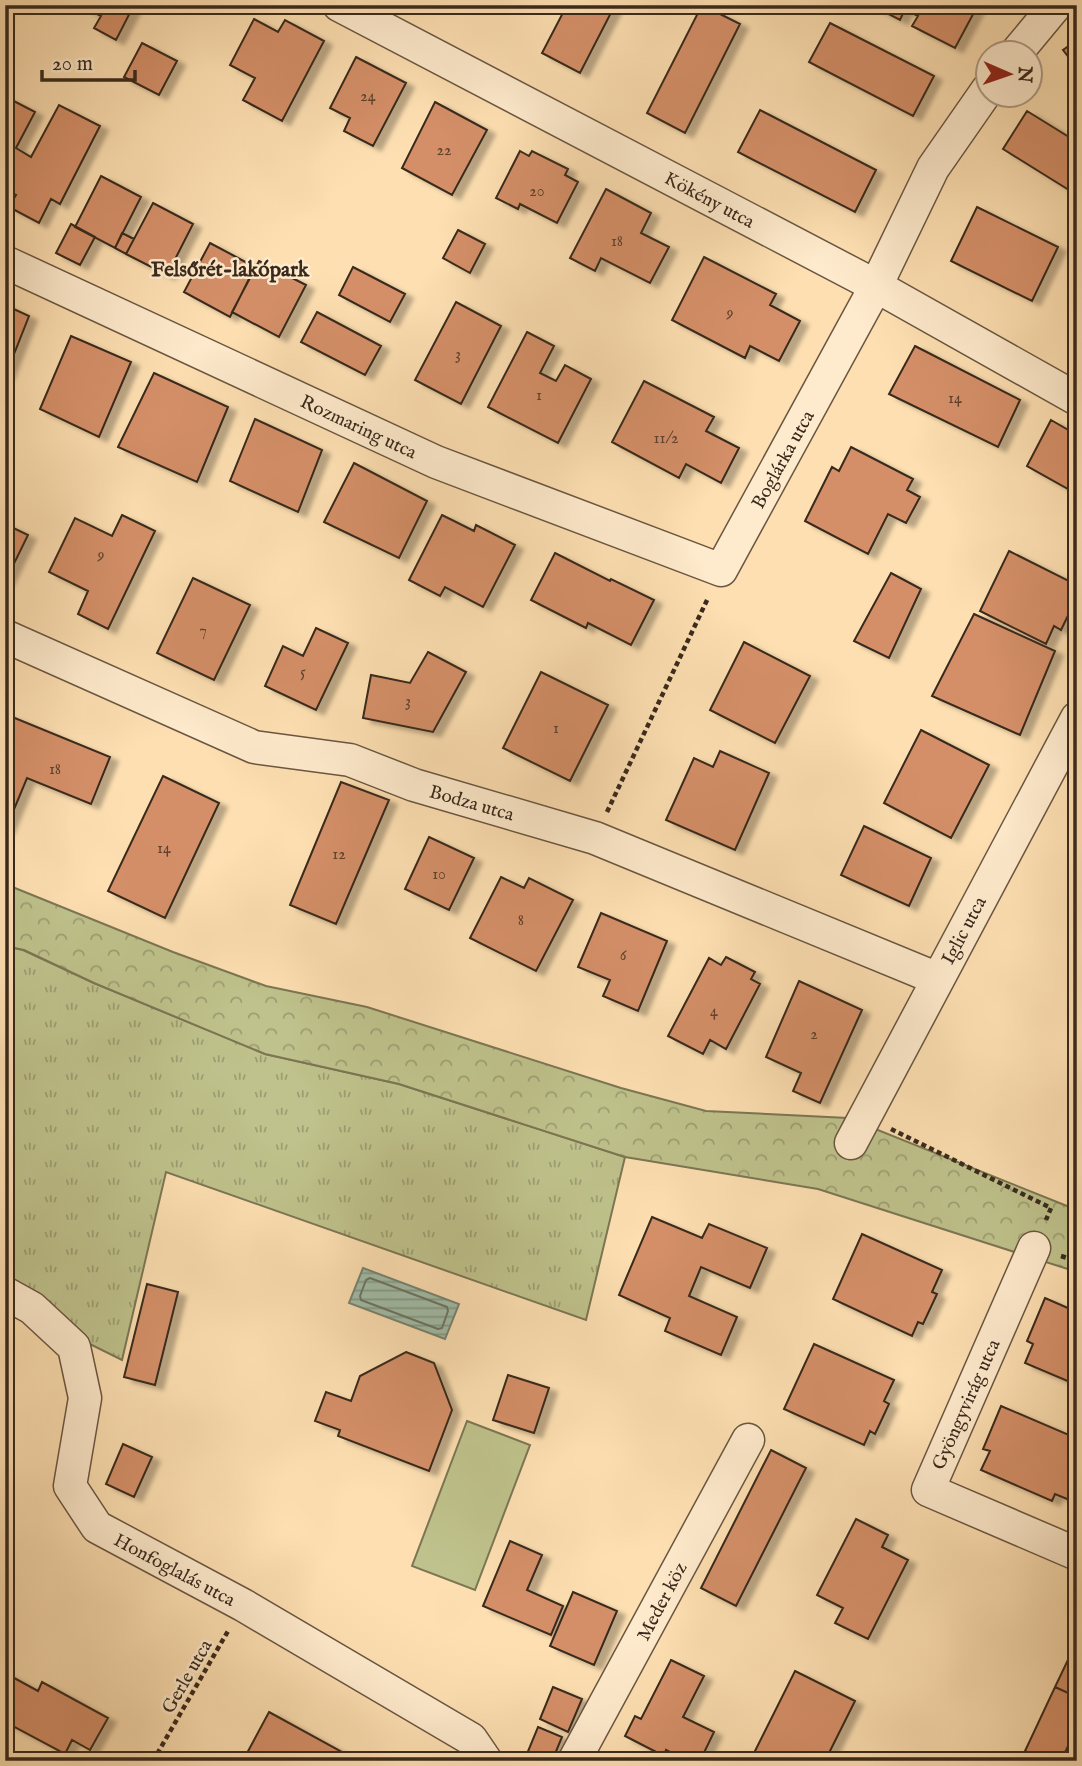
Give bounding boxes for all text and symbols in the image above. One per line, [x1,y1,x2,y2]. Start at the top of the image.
scale bar [42,38,135,82]
north arrow [974,38,1044,108]
text: 20 m [52,51,93,78]
text: N [1012,65,1036,84]
house number: 24 [360,87,376,107]
house number: 22 [436,141,452,161]
street label: Kökény utca [660,167,759,235]
house number: 20 [529,182,545,202]
house number: 18 [611,232,623,252]
district label: Felsőrét-lakópark [151,257,310,284]
house number: 9 [726,304,734,324]
house number: 3 [455,345,461,365]
house number: 1 [536,386,542,406]
house number: 14 [948,389,962,409]
street label: Rozmaring utca [296,390,421,466]
street label: Boglárka utca [747,406,821,513]
house number: 11/2 [654,429,678,449]
house number: 9 [97,546,105,566]
house number: 7 [199,621,207,641]
house number: 5 [300,663,306,683]
house number: 3 [405,692,411,712]
house number: 1 [553,719,559,739]
house number: 18 [49,760,61,780]
street label: Bodza utca [426,780,517,828]
house number: 14 [157,839,171,859]
house number: 12 [332,845,346,865]
house number: 10 [432,865,446,885]
street label: Iglic utca [937,892,993,969]
house number: 8 [518,911,524,931]
house number: 6 [620,946,627,966]
house number: 4 [710,1002,718,1022]
house number: 2 [810,1025,818,1045]
street label: Gyöngyvirág utca [927,1335,1007,1474]
street label: Honfoglalás utca [109,1529,240,1613]
street label: Meder köz [632,1558,694,1645]
street label: Gerle utca [157,1635,219,1718]

